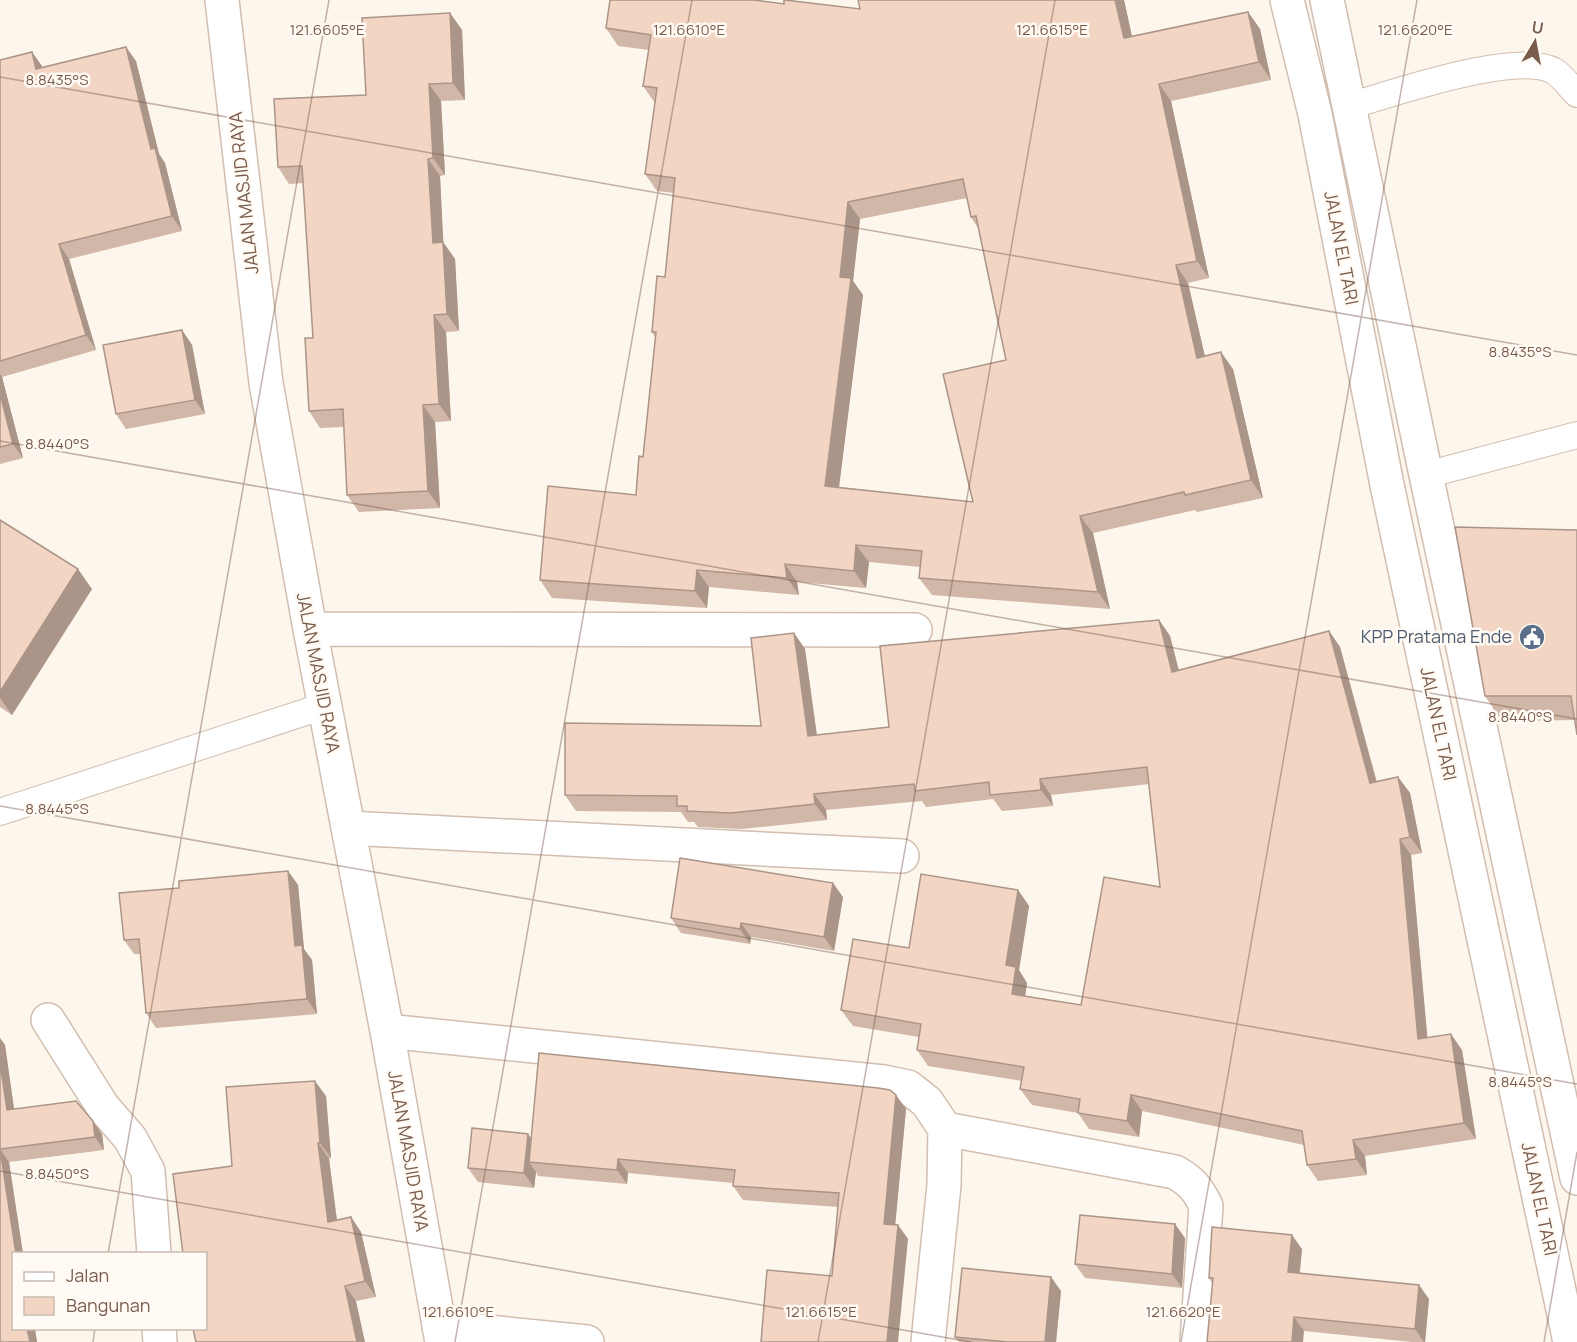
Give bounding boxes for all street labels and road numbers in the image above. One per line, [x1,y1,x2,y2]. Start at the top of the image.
street label: JALAN MASJID RAYA [222,110,263,276]
street label: JALAN EL TARI [1319,189,1365,307]
street label: JALAN MASJID RAYA [292,590,346,756]
street label: JALAN EL TARI [1415,665,1463,783]
street label: JALAN MASJID RAYA [383,1068,435,1234]
street label: JALAN EL TARI [1516,1140,1564,1258]

